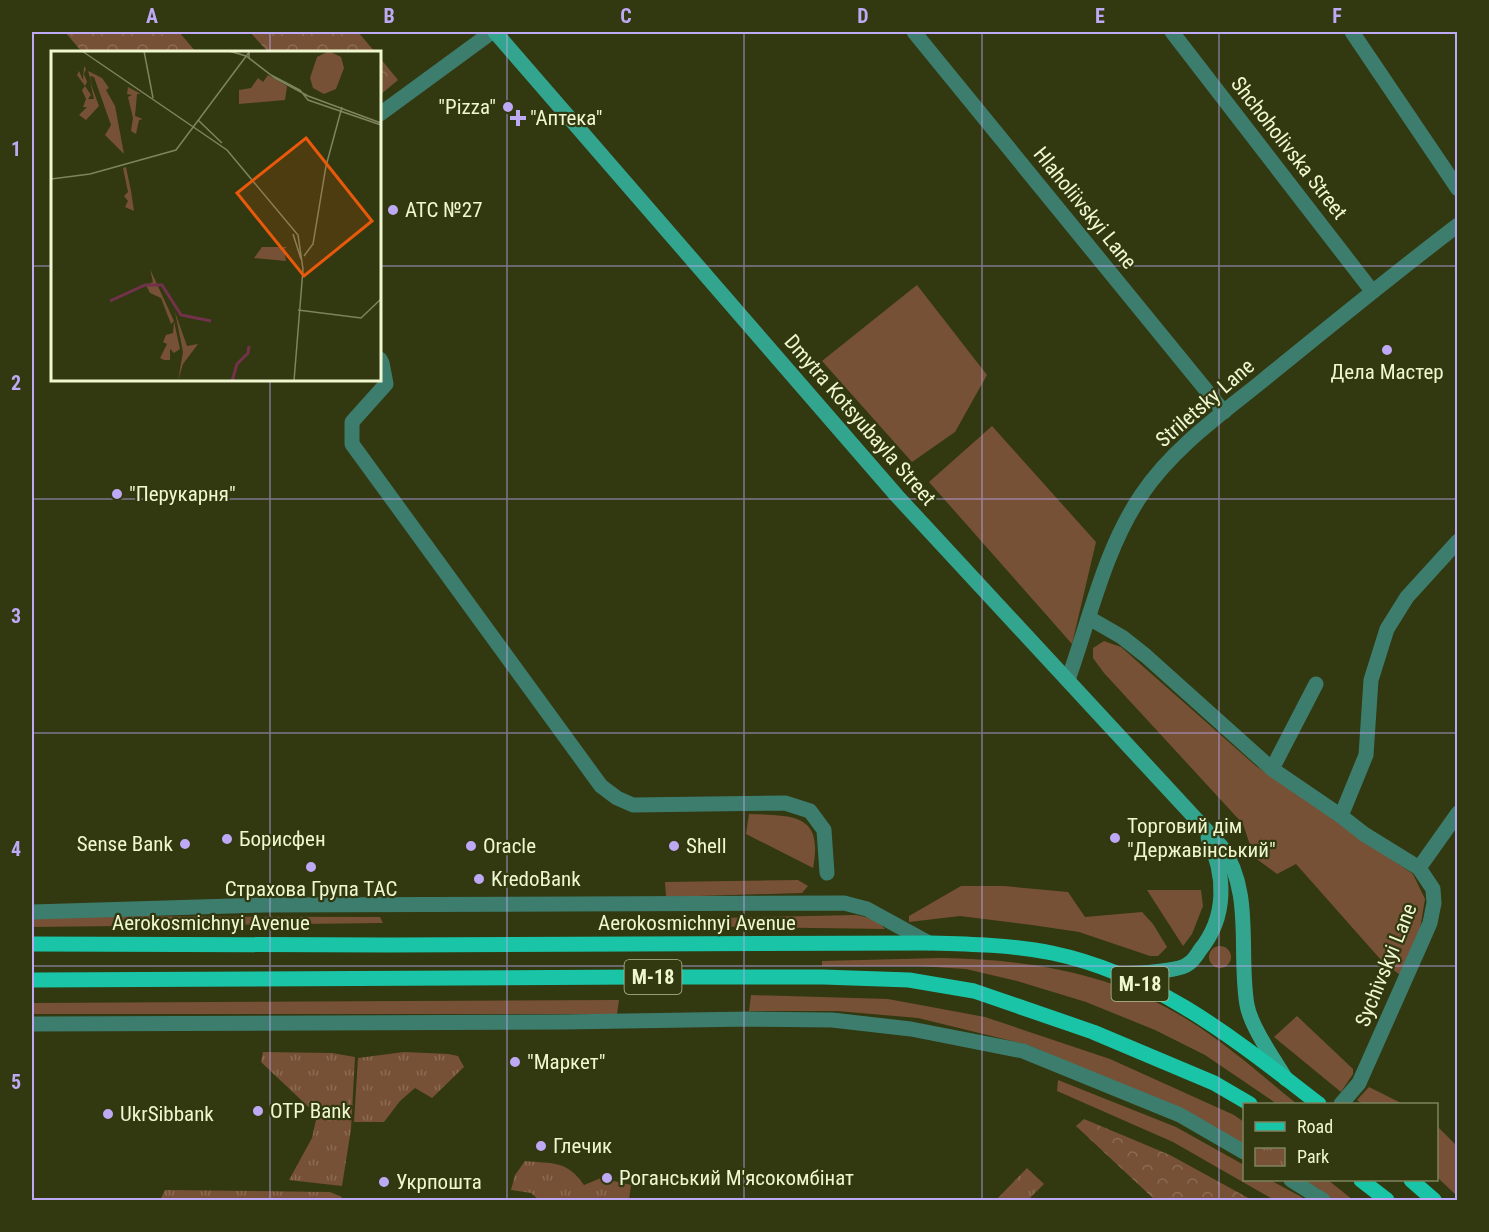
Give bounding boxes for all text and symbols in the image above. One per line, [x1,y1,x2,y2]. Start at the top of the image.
text: A [146,4,158,28]
text: B [383,4,395,28]
text: C [620,4,632,28]
text: D [857,4,869,28]
text: E [1095,4,1105,28]
text: F [1332,4,1342,28]
inset map [51,51,381,381]
street label: Shchoholivska Street [1226,72,1352,224]
place label: "Pizza" [438,95,496,119]
marker: "Pizza" [501,100,515,114]
place label: "Аптека" [530,106,602,130]
marker: "Аптека" [511,111,525,125]
text: 1 [11,137,21,161]
street label: Hlaholiivskyi Lane [1029,142,1141,274]
place label: АТС №27 [405,198,483,222]
marker: АТС №27 [386,203,400,217]
street label: Dmytra Kotsyubayla Street [779,330,941,510]
marker: Дела Мастер [1380,343,1394,357]
street label: Striletsky Lane [1151,354,1259,452]
place label: Дела Мастер [1330,360,1444,384]
text: 2 [11,371,21,395]
place label: "Перукарня" [129,482,236,506]
marker: "Перукарня" [110,487,124,501]
text: 3 [11,604,21,628]
place label: Торговий дім "Державінський" [1127,814,1276,862]
place label: Борисфен [239,827,326,851]
marker: Торговий дім "Державінський" [1108,831,1122,845]
place label: Sense Bank [77,832,174,856]
marker: Борисфен [220,832,234,846]
place label: Oracle [483,834,536,858]
place label: Shell [686,834,727,858]
text: 4 [11,837,21,861]
marker: Sense Bank [178,837,192,851]
marker: Oracle [464,839,478,853]
marker: Shell [667,839,681,853]
marker: Страхова Група ТАС [304,860,318,874]
place label: KredoBank [491,867,581,891]
marker: KredoBank [472,872,486,886]
place label: Страхова Група ТАС [225,877,397,901]
street label: Sychivskyi Lane [1350,900,1422,1030]
street label: Aerokosmichnyi Avenue [112,911,310,935]
street label: Aerokosmichnyi Avenue [598,911,796,935]
road number: М-18 [624,960,682,994]
road number: М-18 [1112,967,1168,1001]
place label: "Маркет" [527,1050,605,1074]
marker: "Маркет" [508,1055,522,1069]
text: 5 [11,1070,21,1094]
place label: OTP Bank [270,1099,351,1123]
place label: UkrSibbank [120,1102,214,1126]
legend [1243,1103,1438,1181]
marker: OTP Bank [251,1104,265,1118]
marker: UkrSibbank [101,1107,115,1121]
text: Road [1297,1116,1333,1137]
place label: Глечик [553,1134,612,1158]
marker: Глечик [534,1139,548,1153]
text: Park [1297,1146,1329,1167]
place label: Роганський М'ясокомбінат [619,1166,854,1190]
place label: Укрпошта [396,1170,482,1194]
marker: Роганський М'ясокомбінат [600,1171,614,1185]
marker: Укрпошта [377,1175,391,1189]

